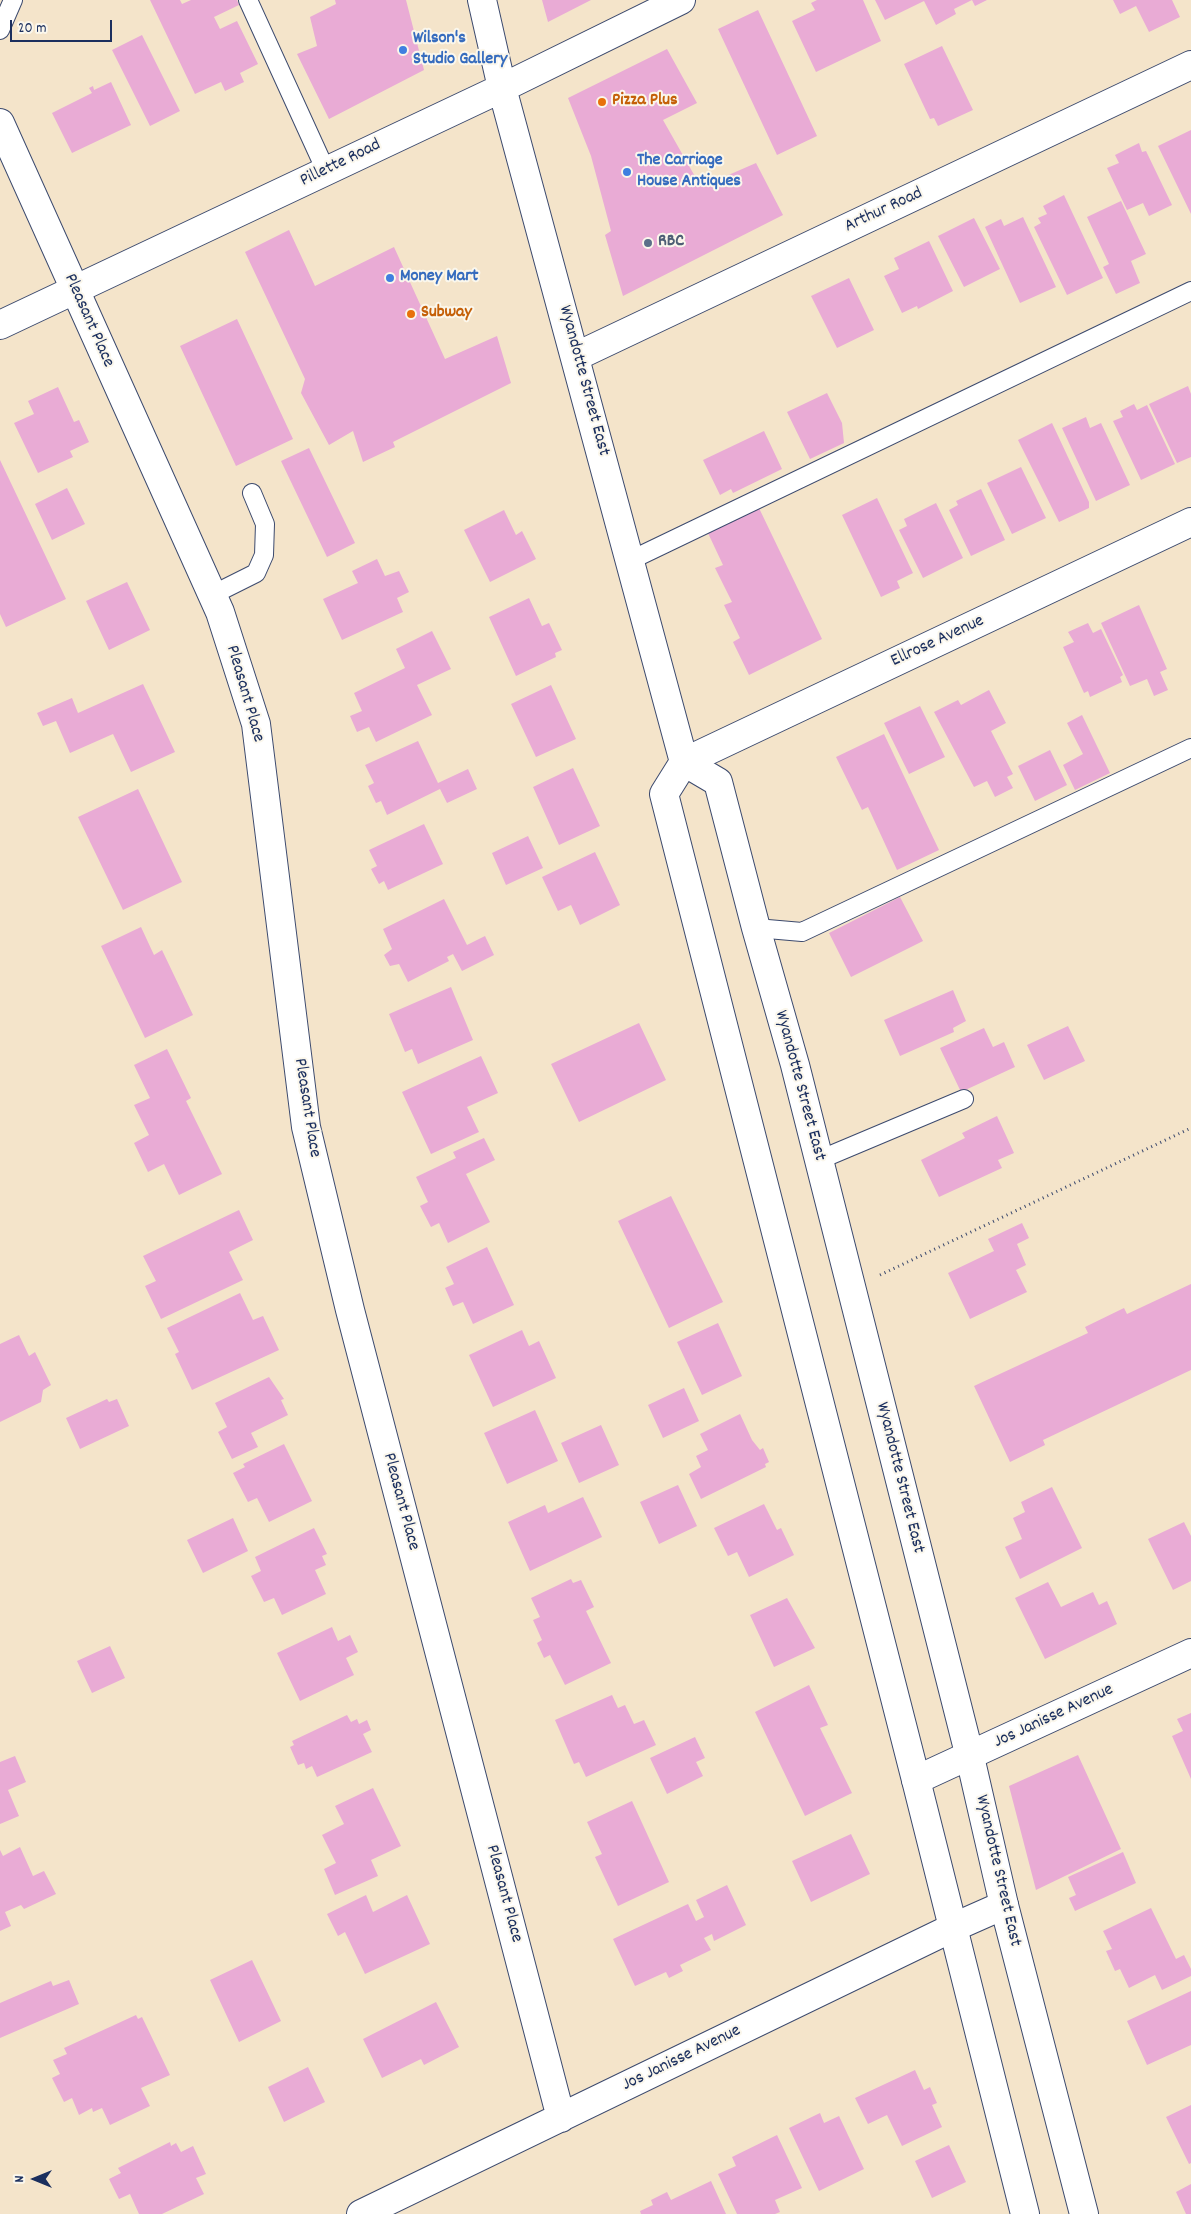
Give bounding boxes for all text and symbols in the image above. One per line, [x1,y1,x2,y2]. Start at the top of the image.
scale bar [12,10,115,42]
text: 20 m [18,18,46,40]
place label: Wilson's Studio Gallery [413,29,507,72]
marker: Wilson's Studio Gallery [397,44,409,56]
place label: Pizza Plus [612,91,678,113]
marker: Pizza Plus [596,96,608,108]
street label: Pillette Road [297,135,385,193]
place label: The Carriage House Antiques [637,151,741,193]
marker: The Carriage House Antiques [621,166,633,178]
street label: Arthur Road [842,184,926,238]
place label: RBC [658,232,684,254]
marker: RBC [642,237,654,249]
place label: Money Mart [400,267,479,289]
street label: Pleasant Place [58,271,118,371]
marker: Money Mart [384,272,396,284]
place label: Subway [421,303,472,325]
street label: Wyandotte Street East [553,303,613,459]
marker: Subway [405,308,417,320]
street label: Ellrose Avenue [888,611,988,673]
street label: Pleasant Place [220,643,268,745]
street label: Wyandotte Street East [769,1008,829,1164]
street label: Pleasant Place [288,1057,324,1159]
street label: Wyandotte Street East [870,1400,928,1556]
street label: Pleasant Place [377,1451,423,1553]
street label: Jos Janisse Avenue [991,1680,1117,1754]
street label: Wyandotte Street East [969,1793,1025,1949]
street label: Pleasant Place [480,1843,526,1945]
street label: Jos Janisse Avenue [619,2021,745,2097]
north arrow [10,2154,60,2204]
text: N [10,2176,30,2182]

